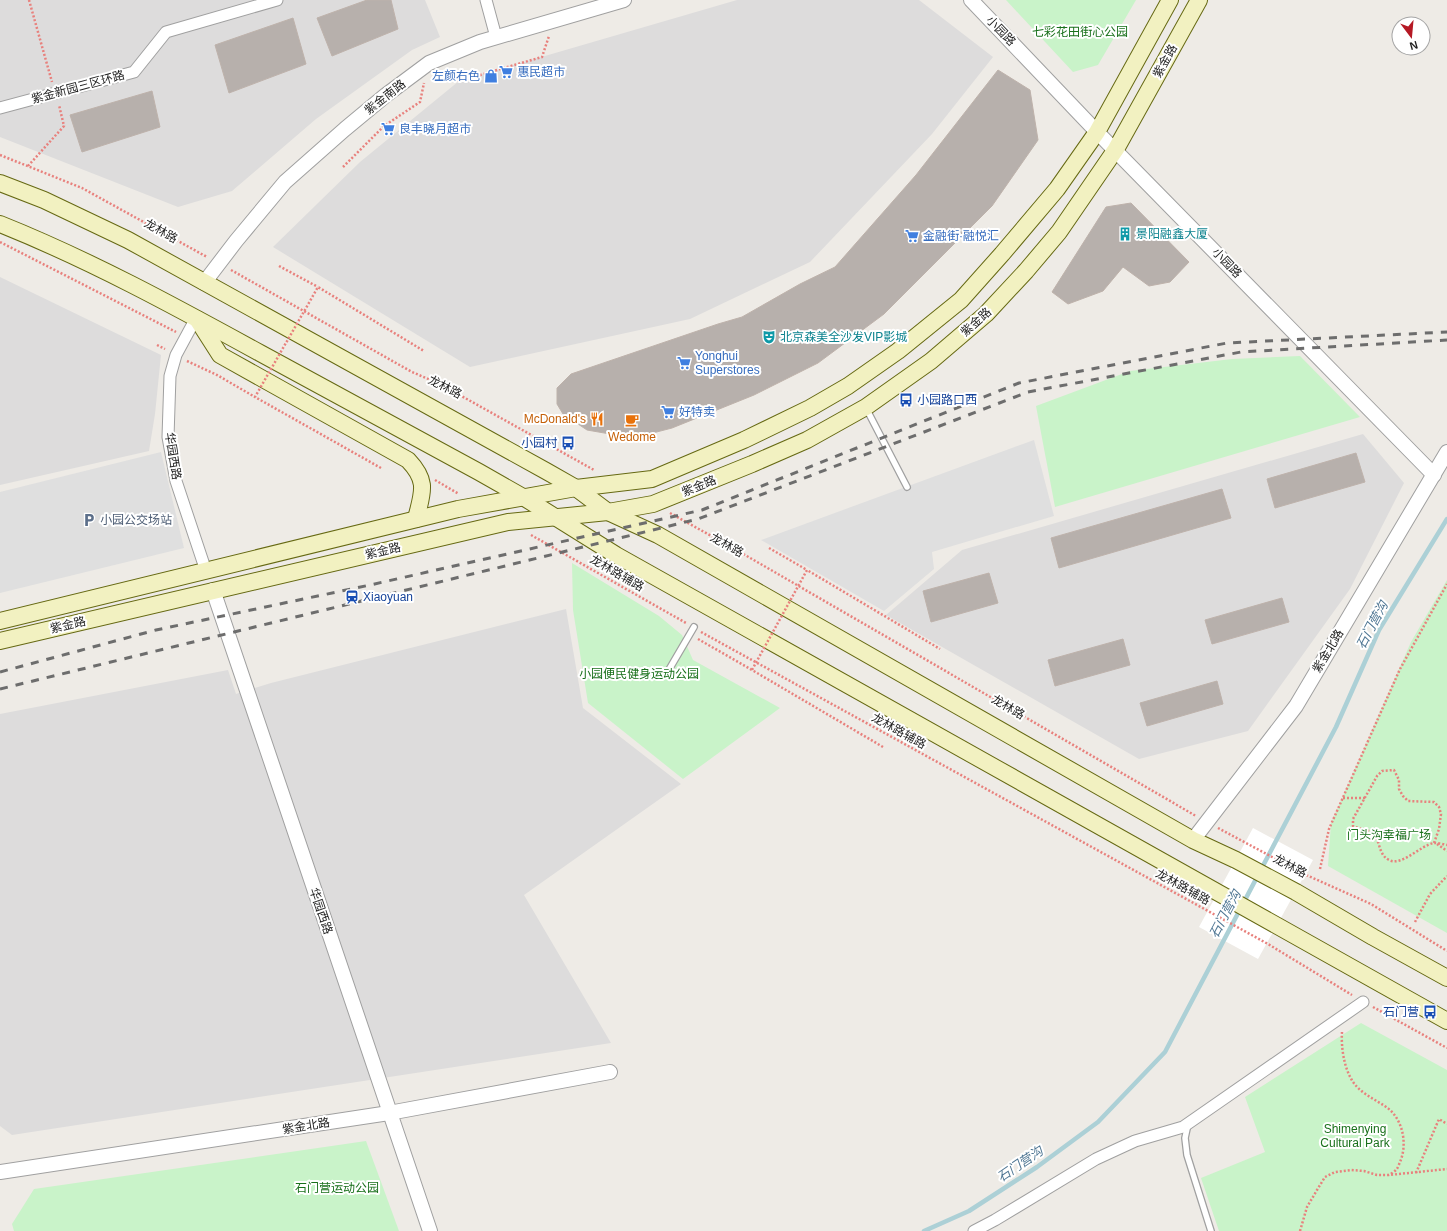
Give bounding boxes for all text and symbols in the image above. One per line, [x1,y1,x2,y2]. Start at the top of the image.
street label: 小园路 [983,13,1019,49]
north arrow [1391,16,1431,56]
park label: 七彩花田街心公园 [1032,25,1128,39]
text: N [1408,39,1419,52]
street label: 紫金路 [1150,42,1180,80]
supermarket icon: 惠民超市 [498,64,514,80]
place label: 惠民超市 [517,65,565,79]
street label: 紫金新园三区环路 [30,68,126,106]
shop icon: 左颜右色 [483,68,499,84]
place label: 左颜右色 [432,69,480,83]
street label: 紫金南路 [362,77,408,117]
supermarket icon: 良丰晓月超市 [380,121,396,137]
place label: 良丰晓月超市 [399,122,471,136]
street label: 龙林路 [142,216,180,246]
building icon: 景阳融鑫大厦 [1117,226,1133,242]
place label: 景阳融鑫大厦 [1136,227,1208,241]
supermarket icon: 金融街·融悦汇 [904,228,920,244]
place label: 金融街·融悦汇 [923,229,999,243]
street label: 小园路 [1209,245,1245,281]
street label: 紫金路 [958,305,994,339]
theatre icon: 北京森美全沙发VIP影城 [761,329,777,345]
place label: 北京森美全沙发VIP影城 [780,330,907,344]
place label: Yonghui Superstores [695,349,760,377]
supermarket icon: Yonghui Superstores [676,355,692,371]
street label: 龙林路 [426,373,464,401]
bus stop icon: 小园路口西 [898,392,914,408]
place label: 小园路口西 [917,393,977,407]
supermarket icon: 好特卖 [660,404,676,420]
place label: 好特卖 [679,405,715,419]
restaurant icon: McDonald's [589,411,605,427]
place label: McDonald's [524,412,586,426]
cafe icon: Wedome [624,412,640,428]
place label: Wedome [608,430,656,444]
street label: 华园西路 [162,431,184,481]
bus stop icon: 小园村 [560,435,576,451]
place label: 小园村 [521,436,558,450]
street label: 紫金路 [680,473,718,499]
parking icon: 小园公交场站 [81,512,97,528]
place label: 小园公交场站 [100,513,172,527]
street label: 龙林路 [708,530,746,560]
street label: 紫金路 [364,540,402,562]
street label: 龙林路辅路 [588,552,646,594]
station icon: Xiaoyuan [344,589,360,605]
place label: Xiaoyuan [363,590,413,604]
water label: 石门营沟 [1353,597,1392,651]
street label: 紫金路 [49,614,87,636]
street label: 紫金北路 [1310,627,1346,675]
park label: 小园便民健身运动公园 [579,667,699,681]
street label: 龙林路 [989,692,1027,722]
street label: 龙林路辅路 [869,710,929,752]
park label: 门头沟幸福广场 [1347,828,1431,842]
street label: 龙林路 [1271,851,1309,881]
street label: 龙林路辅路 [1153,866,1213,908]
street label: 华园西路 [307,886,335,936]
water label: 石门营沟 [1206,886,1245,940]
bus stop icon: 石门营 [1422,1004,1438,1020]
place label: 石门营 [1383,1005,1419,1019]
street label: 紫金北路 [281,1115,331,1137]
park label: Shimenying Cultural Park [1320,1122,1391,1150]
water label: 石门营沟 [994,1142,1047,1185]
park label: 石门营运动公园 [295,1181,379,1195]

